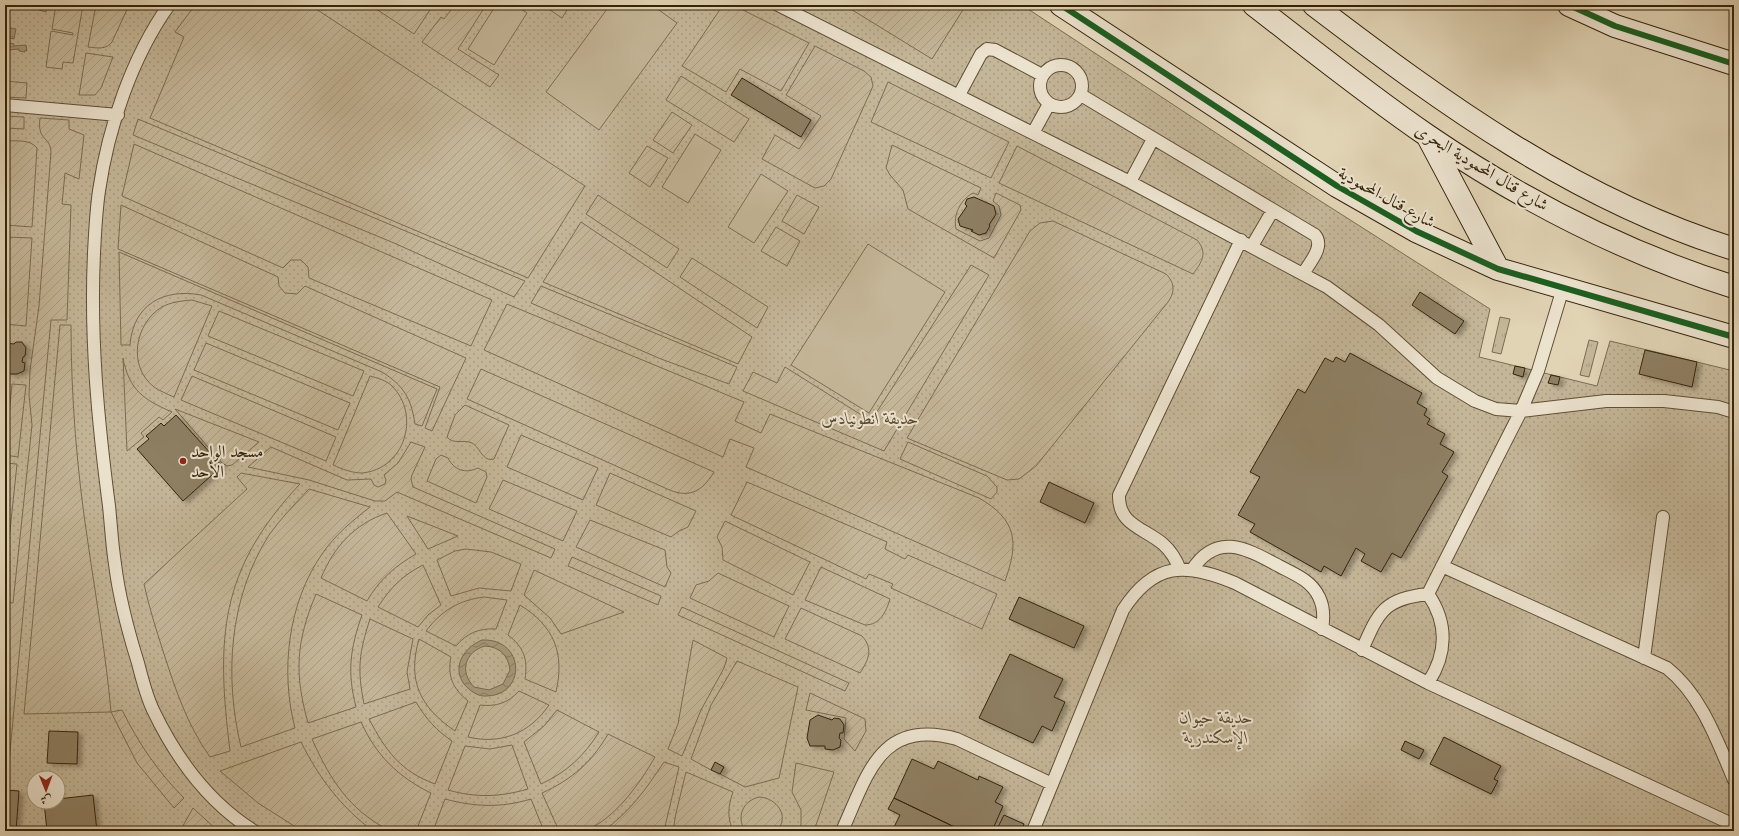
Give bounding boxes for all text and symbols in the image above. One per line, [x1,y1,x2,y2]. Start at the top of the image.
street label: شارع قنال المحمودية البحرى [1410,118,1553,218]
street label: شارع قنال المحمودية [1333,161,1439,235]
park label: حديقة انطونيادس [821,407,919,430]
place label: مسجد الواحد الأحد [191,440,263,483]
marker: مسجد الواحد الأحد [178,456,188,466]
park label: حديقة حيوان الإسكندرية [1179,706,1253,750]
north arrow [26,770,66,810]
text: ش [40,792,52,807]

